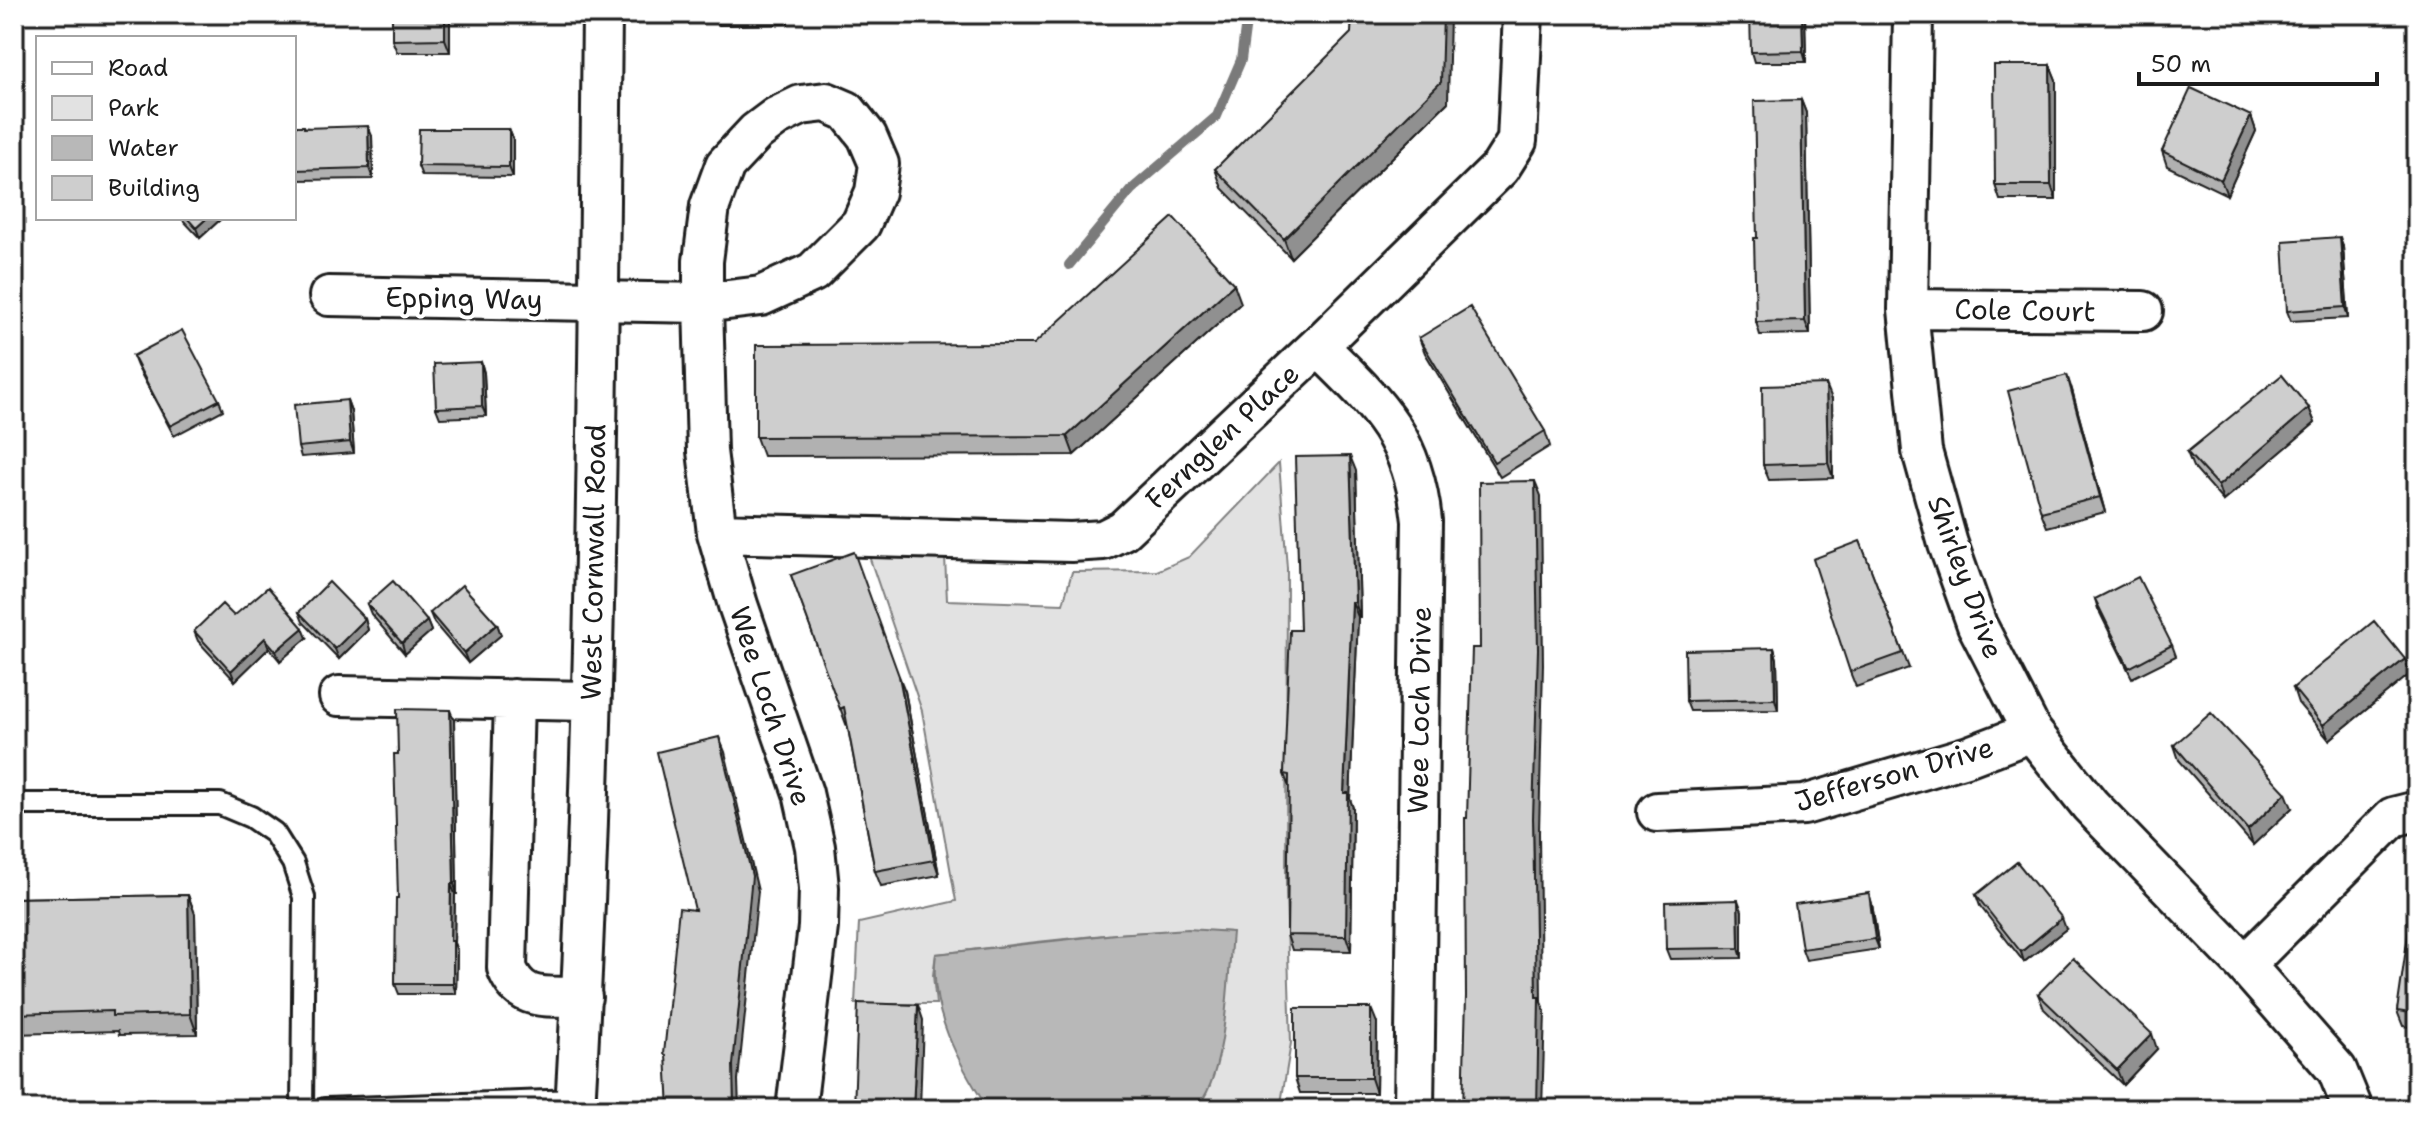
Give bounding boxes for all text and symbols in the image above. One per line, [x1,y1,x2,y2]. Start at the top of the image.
legend [36,36,296,220]
scale bar [2139,36,2377,86]
text: 50 m [2151,48,2211,80]
text: Road [108,52,168,84]
text: Park [108,92,160,124]
text: Water [108,132,179,164]
text: Building [108,172,200,204]
street label: Epping Way [385,278,543,318]
street label: Cole Court [1954,290,2096,330]
street label: Fernglen Place [1137,355,1307,517]
street label: West Cornwall Road [572,423,614,701]
street label: Shirley Drive [1919,490,2013,664]
street label: Wee Loch Drive [721,601,821,811]
street label: Wee Loch Drive [1398,606,1440,814]
street label: Jefferson Drive [1790,728,1998,820]

